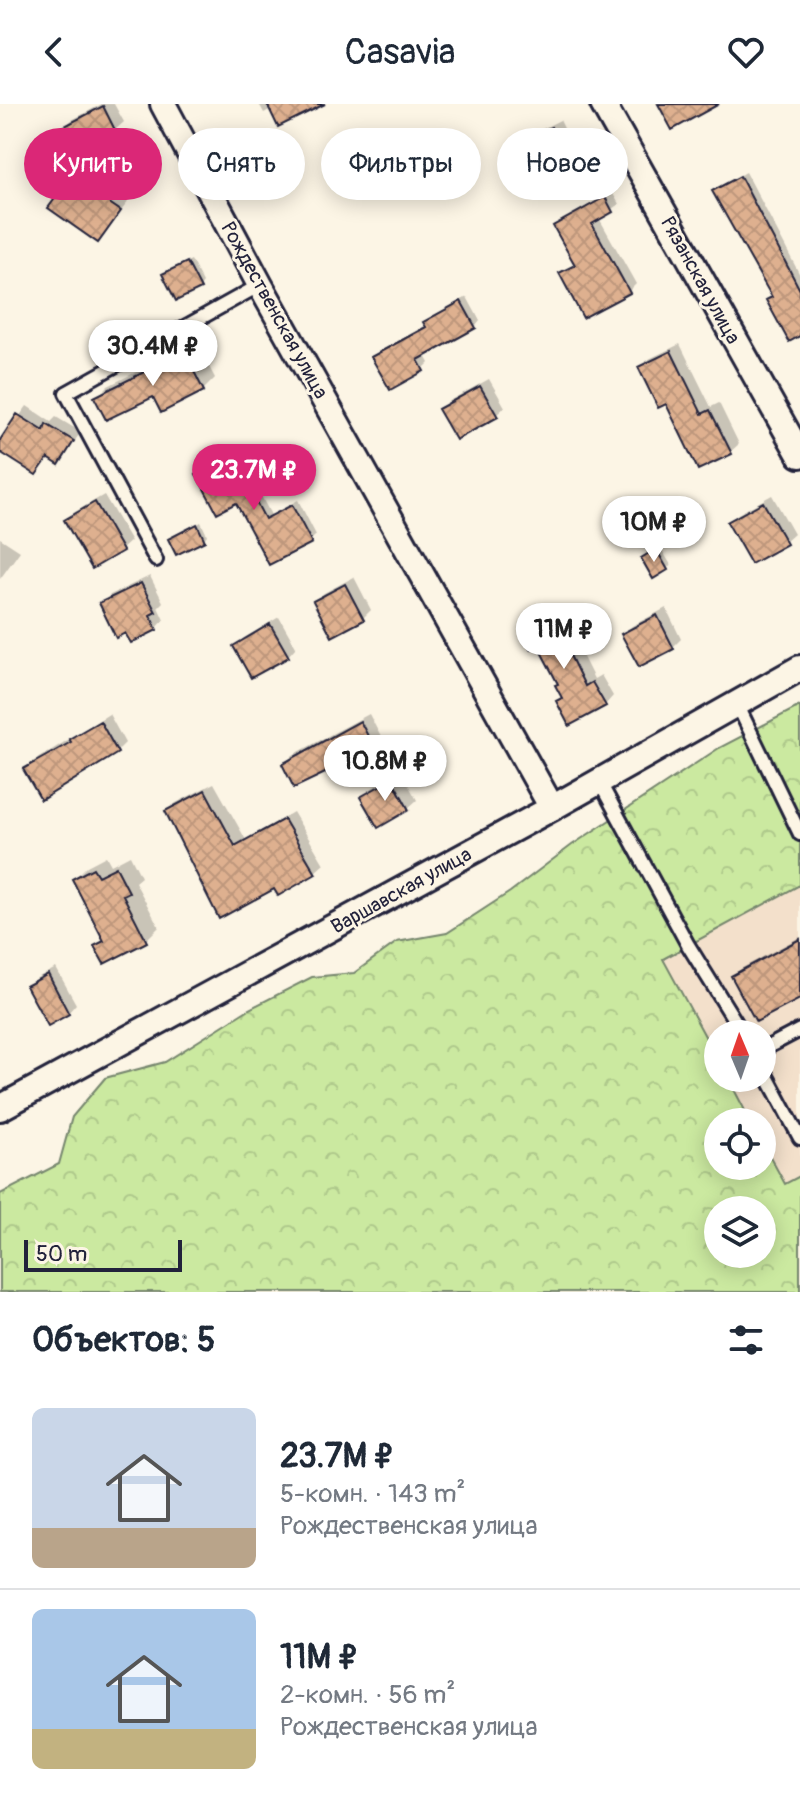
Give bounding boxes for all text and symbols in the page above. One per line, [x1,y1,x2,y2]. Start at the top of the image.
icon: back [32,30,76,74]
text: Casavia [344,30,456,75]
icon: heart [724,30,768,74]
chip: Купить [24,128,162,200]
chip: Снять [178,128,305,200]
chip: Фильтры [321,128,481,200]
chip: Новое [497,128,628,200]
street label: Рязанская улица [655,212,746,348]
street label: Рождественская улица [216,218,334,403]
pin: 30.4M ₽ [79,320,227,388]
text: 30.4M ₽ [106,330,200,362]
pin: 23.7M ₽ [180,444,328,512]
text: 23.7M ₽ [210,454,298,486]
pin: 10M ₽ [598,496,710,564]
text: 10M ₽ [620,506,688,538]
pin: 11M ₽ [508,603,620,671]
text: 11M ₽ [534,613,594,645]
pin: 10.8M ₽ [311,735,459,803]
text: 10.8M ₽ [342,745,428,777]
street label: Варшавская улица [327,842,476,939]
north arrow [704,1020,776,1092]
map controls [704,1020,776,1268]
button: locate [704,1108,776,1180]
button: layers [704,1196,776,1268]
scale bar [24,1236,182,1272]
text: 50 m [36,1240,87,1268]
icon: filters [724,1318,768,1362]
text: Объектов: 5 [32,1319,215,1362]
text: 23.7M ₽ [280,1435,395,1478]
icon: home [96,1440,192,1536]
text: 5-комн. · 143 m² [280,1478,465,1510]
text: Рождественская улица [280,1510,538,1542]
text: 11M ₽ [280,1636,359,1679]
icon: home [96,1641,192,1737]
text: 2-комн. · 56 m² [280,1679,455,1711]
text: Рождественская улица [280,1711,538,1743]

